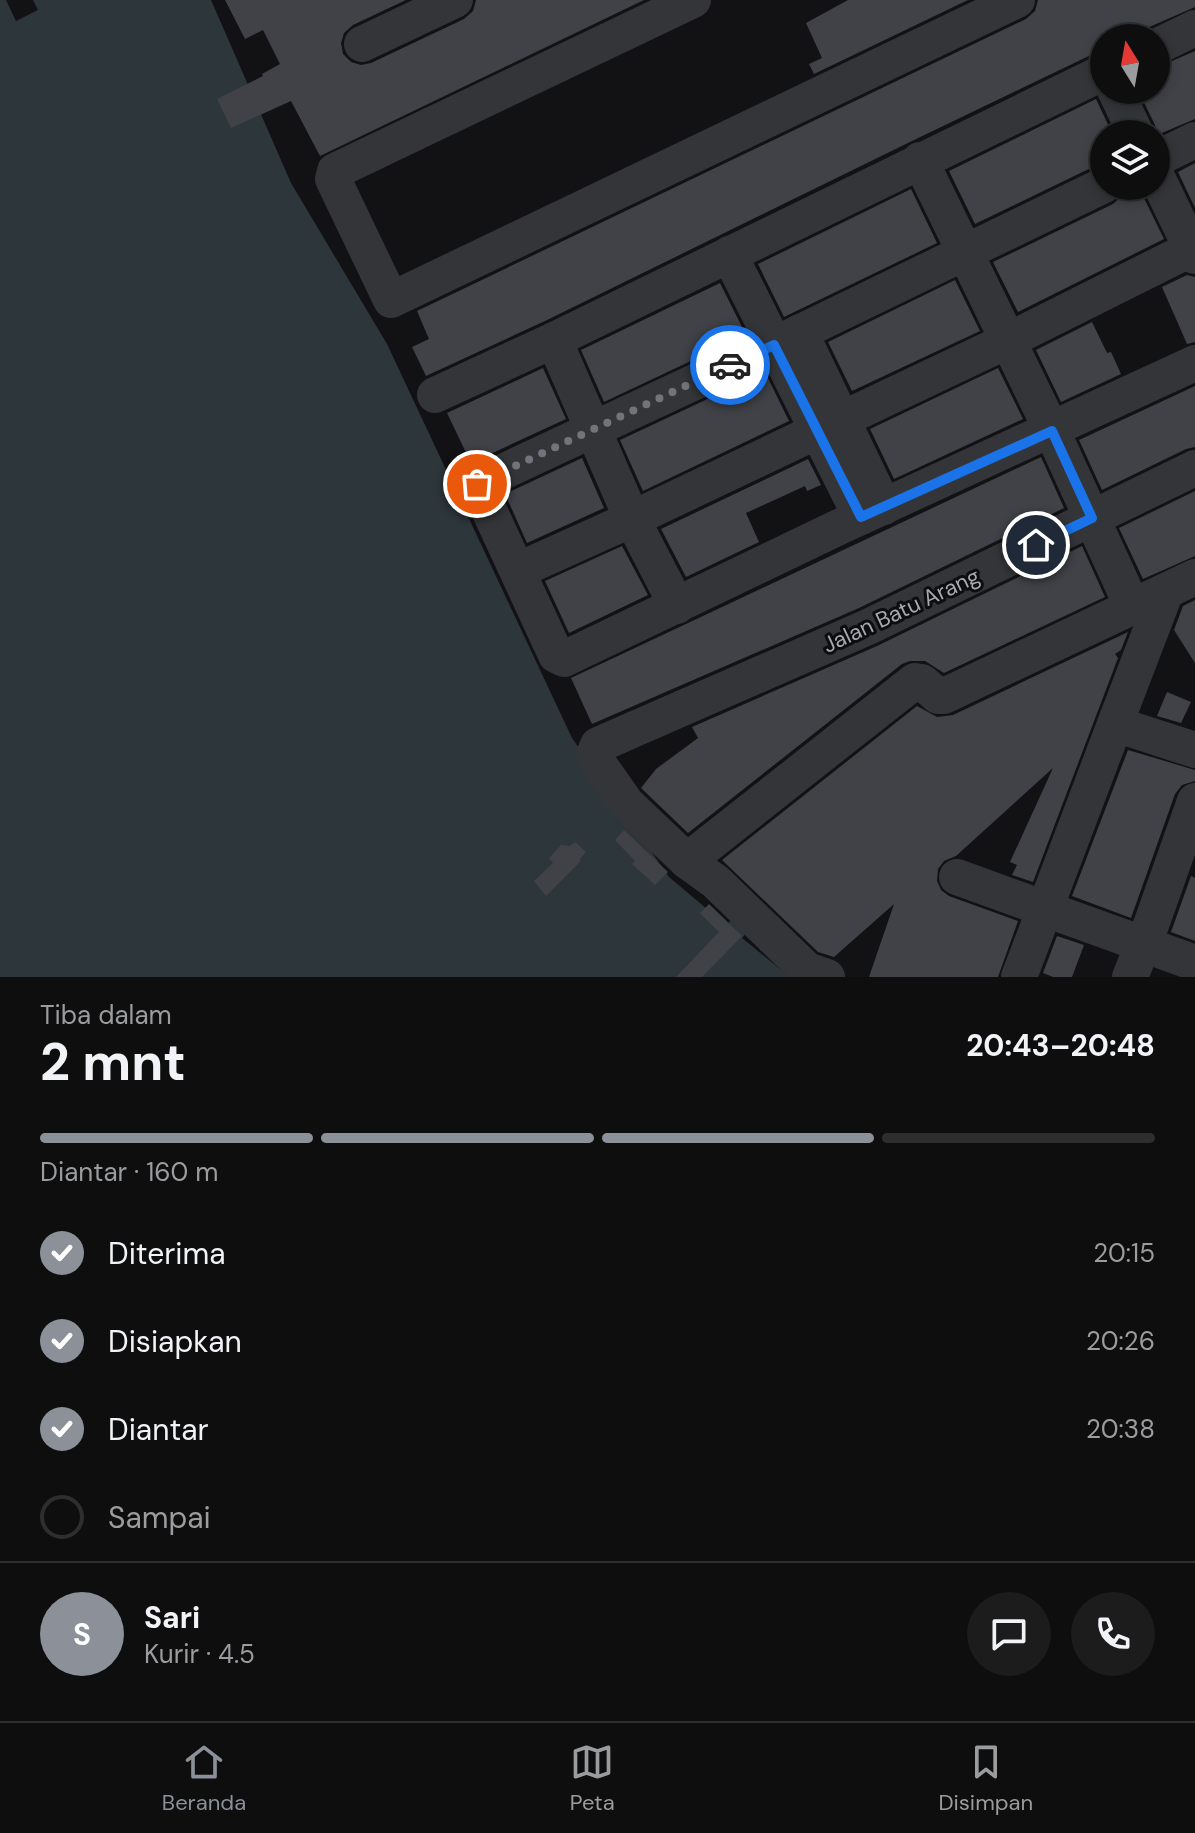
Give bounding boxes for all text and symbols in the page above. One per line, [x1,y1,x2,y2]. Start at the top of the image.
north arrow [1090,24,1170,104]
map controls [1090,24,1170,200]
button: layers [1090,120,1170,200]
courier [690,325,770,405]
icon: car [708,343,752,387]
pin [443,450,511,518]
icon: bag [455,462,499,506]
pin [1002,511,1070,579]
icon: home [1014,523,1058,567]
street label: Jalan Batu Arang [818,561,984,660]
text: Tiba dalam [40,998,172,1032]
text: 20:43–20:48 [966,1026,1155,1065]
text: 2 mnt [40,1028,186,1096]
text: Diantar · 160 m [40,1155,218,1189]
icon: check [40,1231,84,1275]
text: Diterima [108,1234,226,1273]
text: 20:15 [1093,1236,1155,1270]
icon: check [40,1319,84,1363]
text: Disiapkan [108,1322,242,1361]
text: 20:26 [1086,1324,1155,1358]
icon: check [40,1407,84,1451]
text: Diantar [108,1410,209,1449]
text: 20:38 [1086,1412,1155,1446]
text: Sampai [108,1498,211,1537]
button: chat [967,1592,1051,1676]
button: phone [1071,1592,1155,1676]
text: Sari [144,1598,200,1637]
text: S [73,1615,91,1654]
text: Kurir · 4.5 [144,1637,255,1671]
tab: Beranda [162,1740,246,1817]
tab: Peta [570,1740,615,1817]
tab: Disimpan [938,1740,1033,1817]

